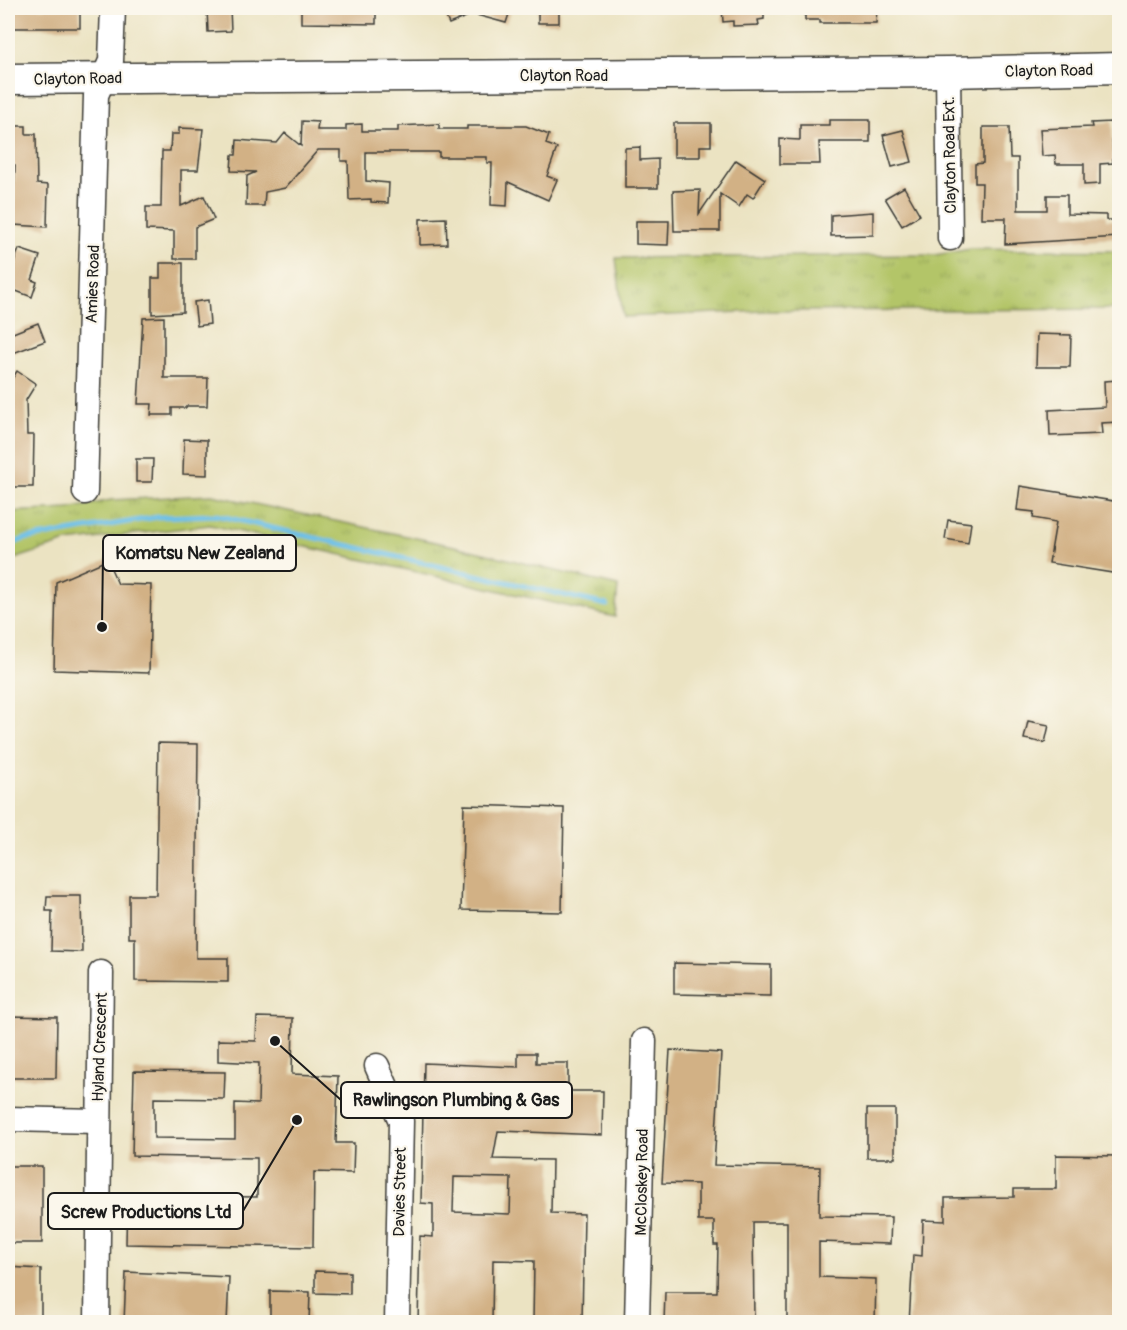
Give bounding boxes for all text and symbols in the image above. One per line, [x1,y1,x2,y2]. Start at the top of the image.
street label: Clayton Road [1005,60,1093,82]
street label: Clayton Road [520,66,608,86]
street label: Clayton Road [34,68,122,90]
street label: Clayton Road Ext. [939,96,961,214]
street label: Amies Road [82,244,104,324]
callout: Komatsu New Zealand [103,535,296,571]
text: Komatsu New Zealand [115,542,285,565]
street label: Hyland Crescent [88,991,112,1102]
callout: Rawlingson Plumbing & Gas [341,1082,572,1118]
text: Rawlingson Plumbing & Gas [353,1089,560,1112]
street label: McCloskey Road [631,1128,653,1236]
street label: Davies Street [389,1147,411,1237]
callout: Screw Productions Ltd [48,1193,243,1229]
text: Screw Productions Ltd [61,1201,232,1224]

